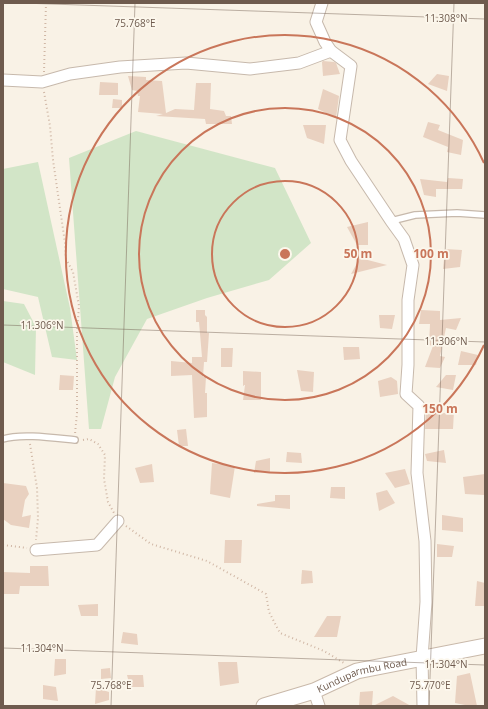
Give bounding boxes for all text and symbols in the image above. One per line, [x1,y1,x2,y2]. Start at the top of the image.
text: 11.308°N [424,11,468,25]
text: 75.768°E [114,16,156,30]
text: 50 m [344,245,372,262]
text: 100 m [413,245,449,262]
centre of rings [278,247,292,261]
text: 11.306°N [20,318,64,332]
text: 11.306°N [424,334,468,348]
text: 150 m [422,400,458,417]
text: 11.304°N [20,641,64,655]
street label: Kunduparmbu Road [314,654,408,696]
text: 11.304°N [424,657,468,671]
text: 75.768°E [90,678,132,692]
text: 75.770°E [409,678,451,692]

